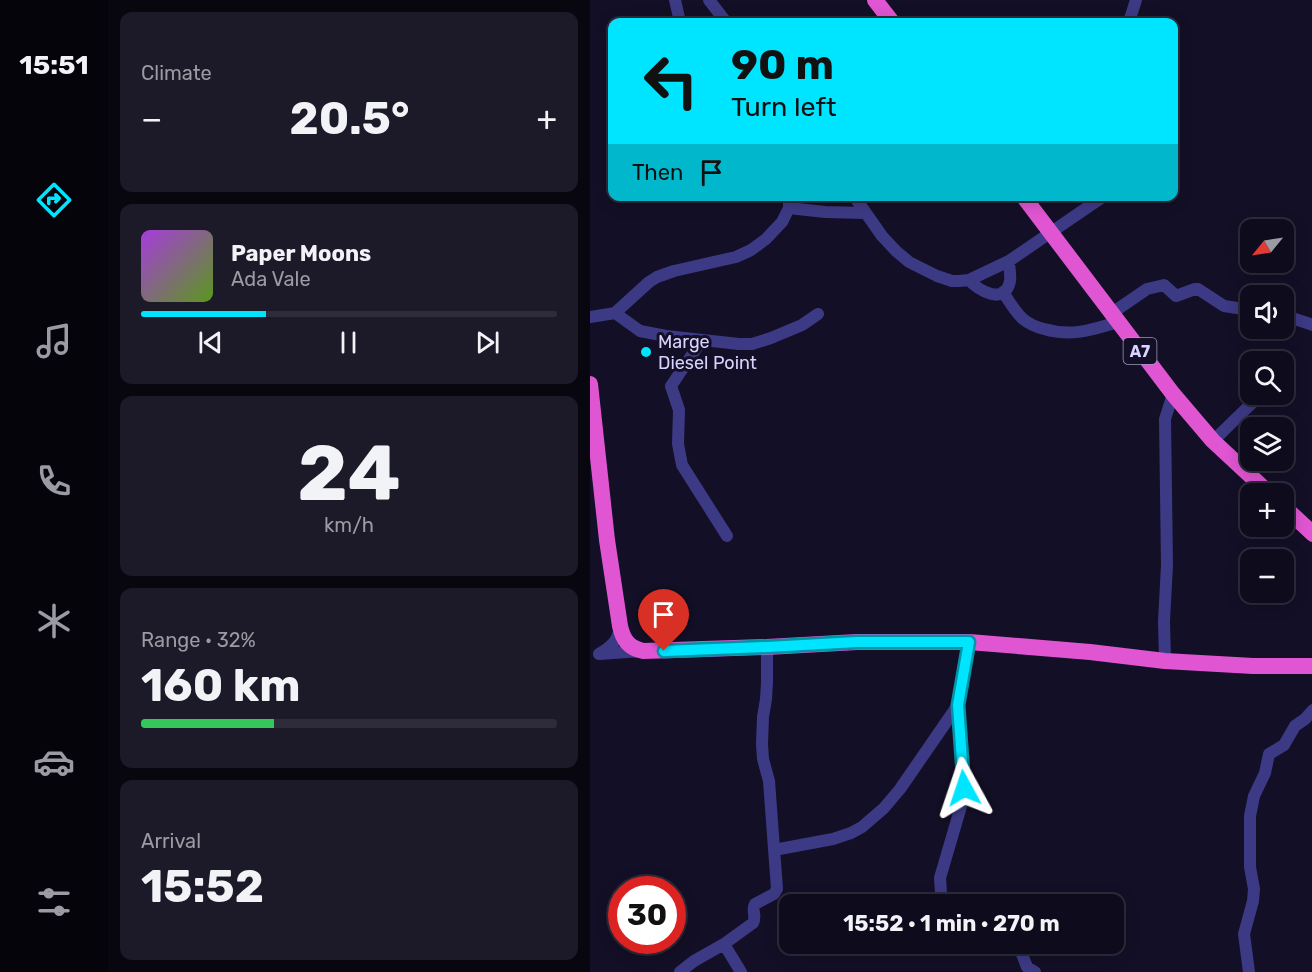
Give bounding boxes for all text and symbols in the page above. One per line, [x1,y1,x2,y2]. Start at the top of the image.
text: 90 m [731,40,834,90]
icon: left [632,42,710,120]
text: 15:51 [19,49,89,81]
text: Climate [141,61,212,85]
text: Turn left [731,91,836,123]
text: 20.5° [290,92,409,145]
text: − [141,99,162,138]
text: + [536,99,557,138]
icon: arrive [695,156,728,189]
text: Then [632,159,683,186]
icon: directions [33,179,75,221]
north arrow [1240,219,1294,273]
map controls [1240,219,1294,603]
text: Paper Moons [231,240,371,267]
text: Ada Vale [231,267,311,291]
button: sound [1240,285,1294,339]
icon: music [33,320,75,362]
icon: previous [194,326,227,359]
icon: pause [332,326,365,359]
icon: next [471,326,504,359]
place label: Marge Diesel Point [658,331,757,374]
road number: A7 [1124,338,1156,364]
marker: Marge Diesel Point [639,345,653,359]
button: search [1240,351,1294,405]
button: layers [1240,417,1294,471]
text: 24 [297,427,401,520]
icon: phone [33,460,75,502]
button: + [1240,483,1294,537]
text: km/h [324,513,374,537]
button: − [1240,549,1294,603]
pin [638,589,689,651]
icon: arrive [647,598,680,631]
icon: climate [33,600,75,642]
text: Range · 32% [141,628,256,652]
text: 160 km [141,659,300,712]
icon: car [33,741,75,783]
position arrow [932,756,996,820]
text: Arrival [141,829,201,853]
text: 15:52 [141,860,264,913]
speed limit sign: 30 [608,876,686,954]
icon: filters [33,881,75,923]
text: 15:52 · 1 min · 270 m [843,910,1060,937]

